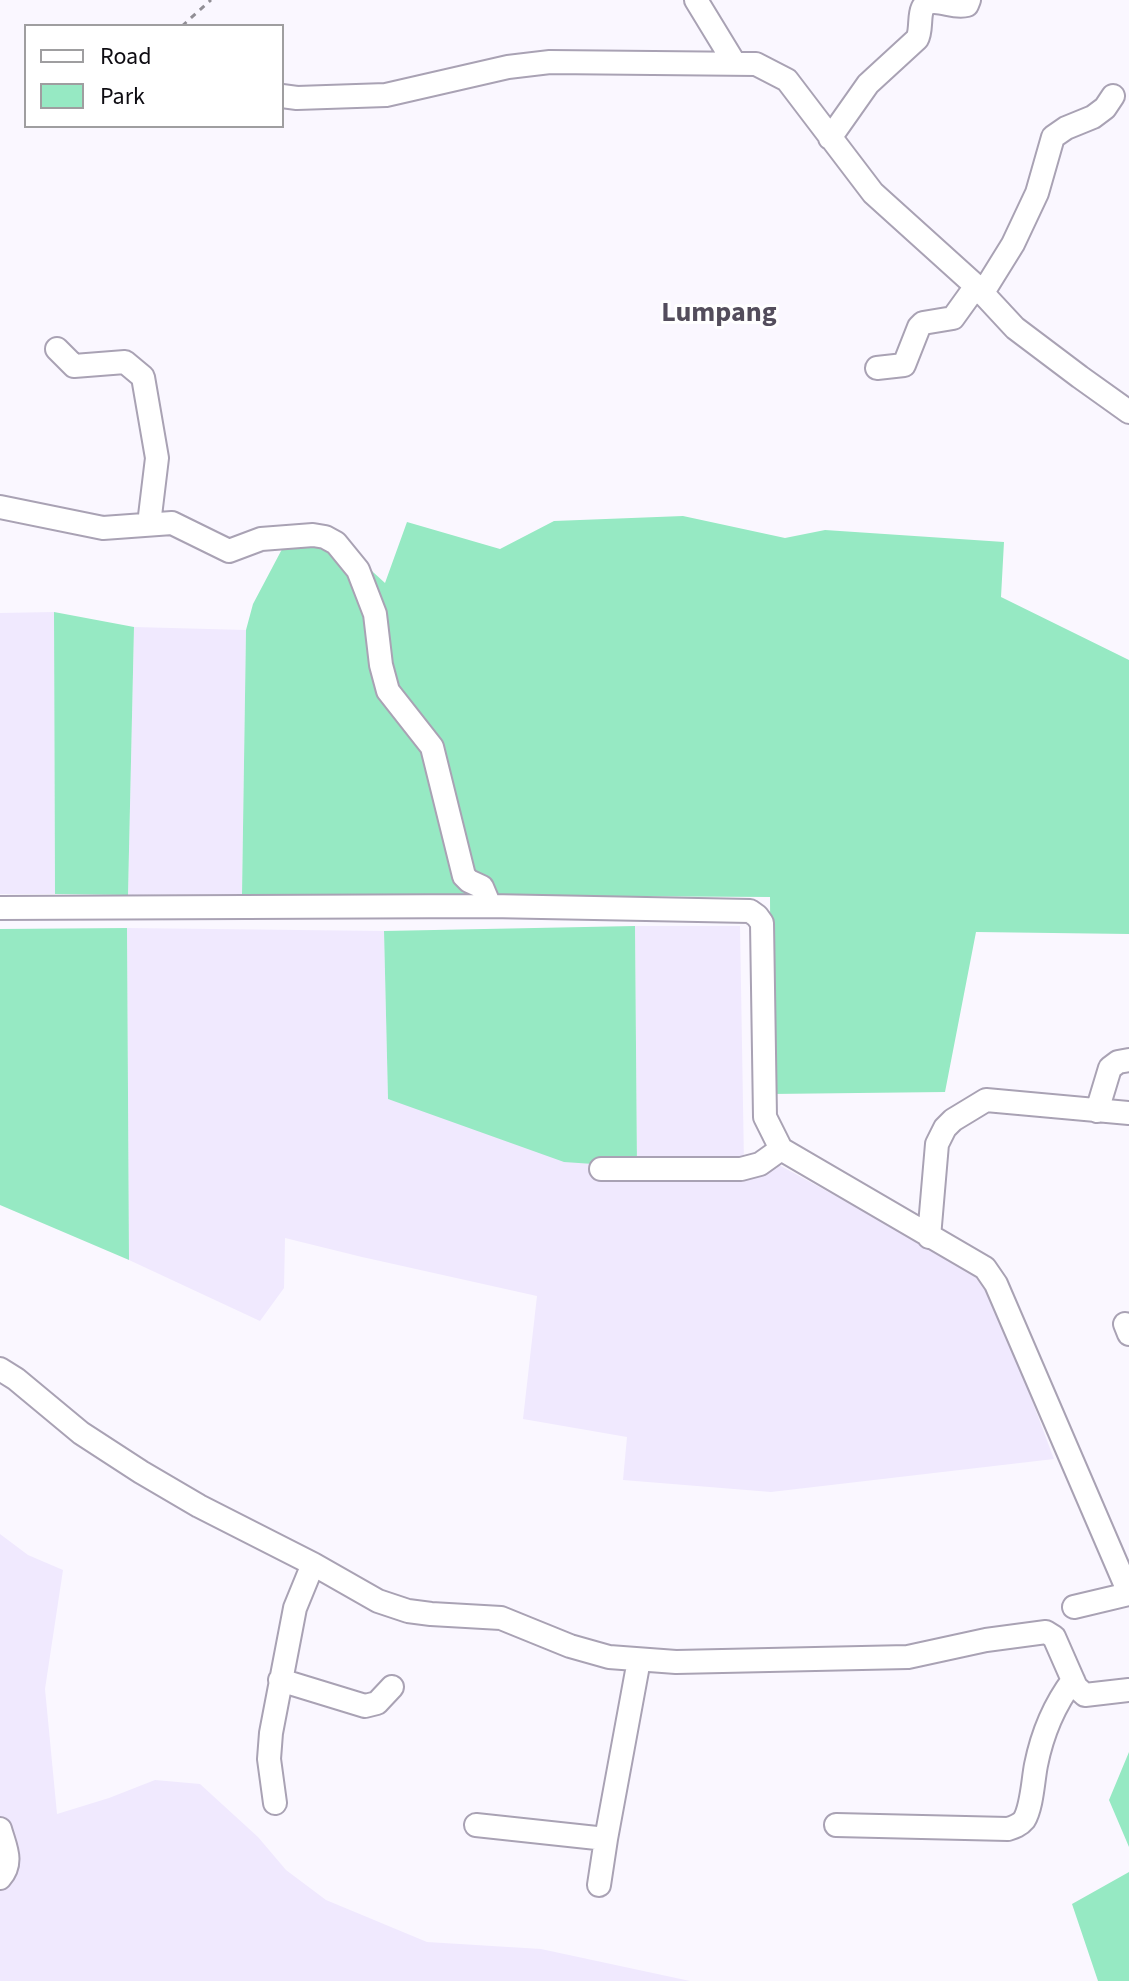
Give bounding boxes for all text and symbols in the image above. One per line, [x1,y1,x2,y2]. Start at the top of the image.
legend [24,24,284,128]
text: Road [100,39,152,74]
text: Park [100,79,145,114]
district label: Lumpang [661,298,777,332]

